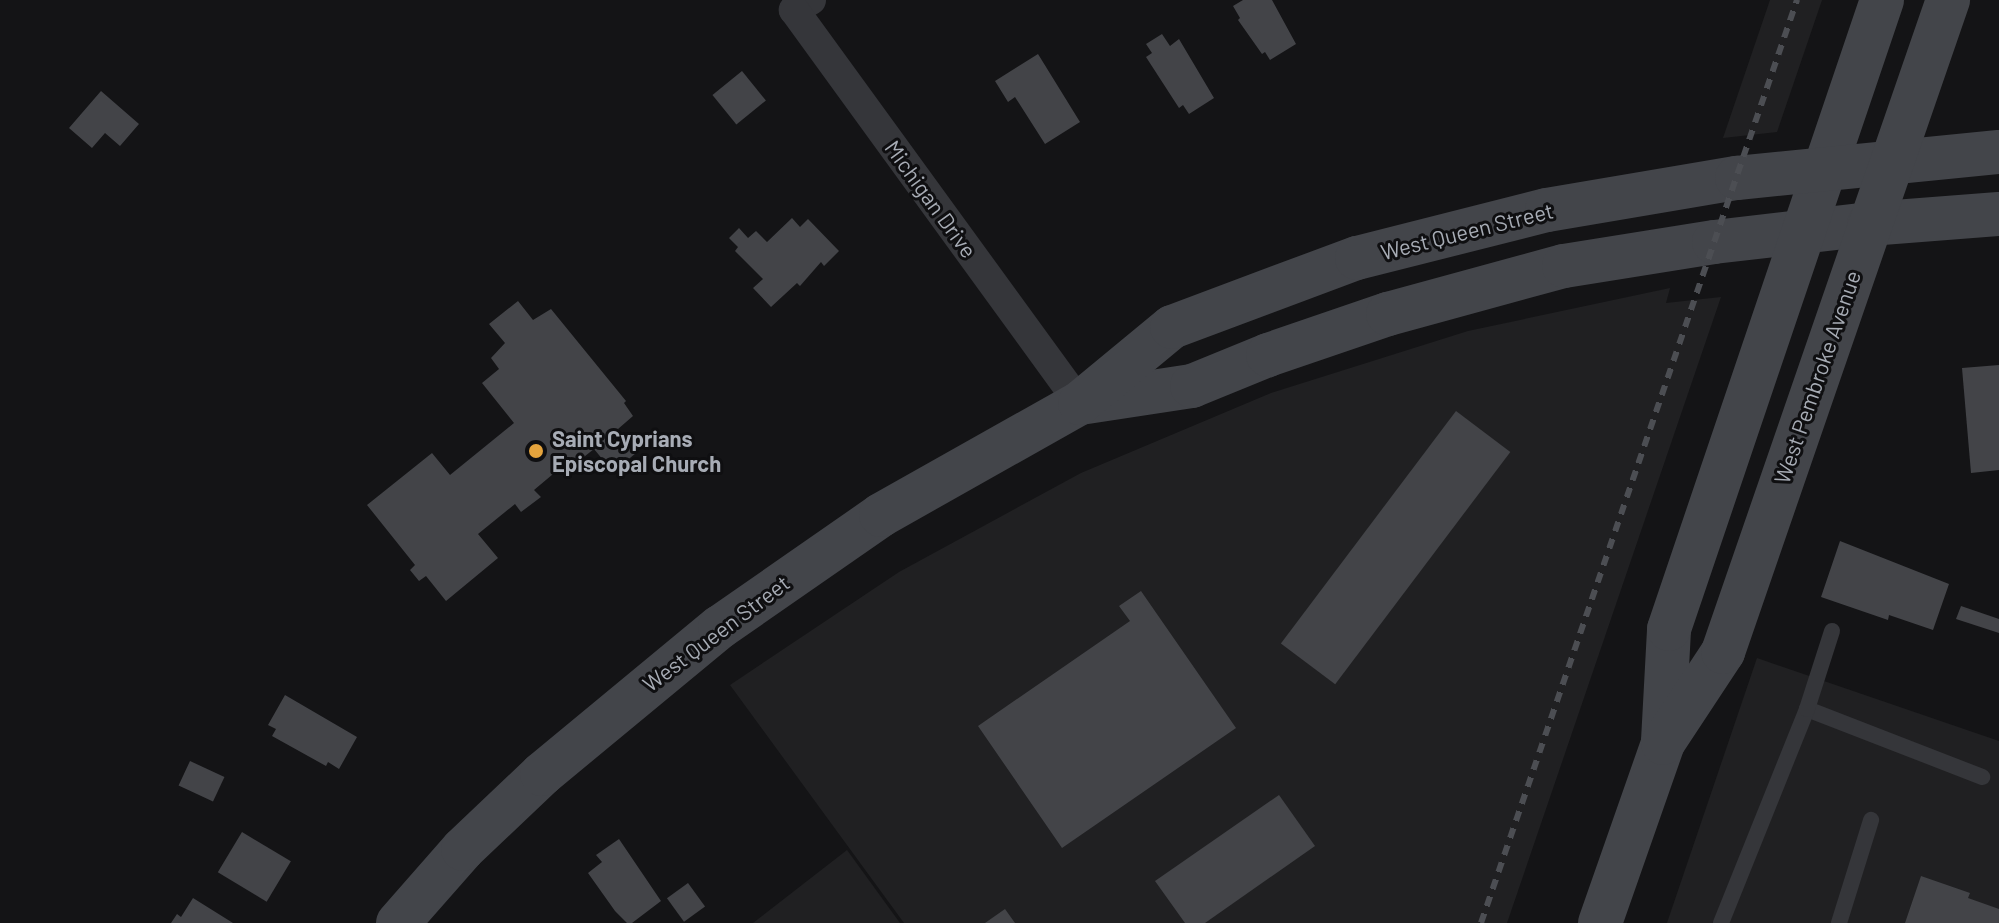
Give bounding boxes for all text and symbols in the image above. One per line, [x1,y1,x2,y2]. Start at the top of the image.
street label: Michigan Drive [880,135,982,263]
street label: West Queen Street [1378,197,1556,265]
street label: West Pembroke Avenue [1768,267,1866,487]
place label: Saint Cyprians Episcopal Church [552,425,721,476]
marker: Saint Cyprians Episcopal Church [527,442,545,460]
street label: West Queen Street [637,569,795,697]

